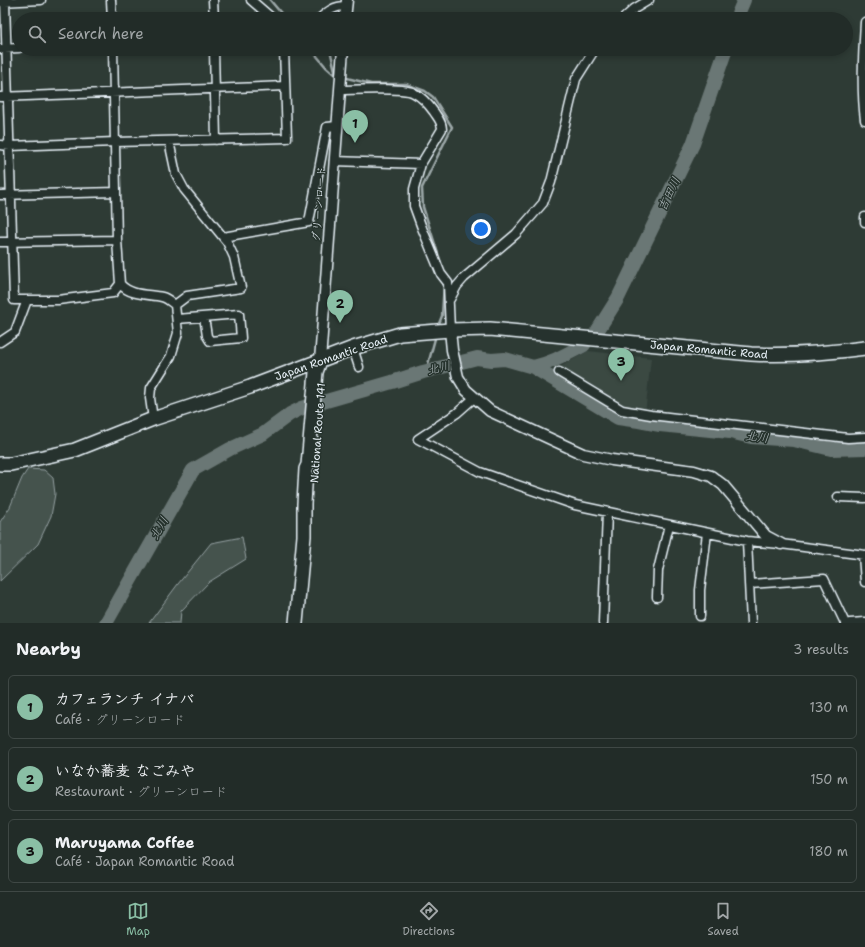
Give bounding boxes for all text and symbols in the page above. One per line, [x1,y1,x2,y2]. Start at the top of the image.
search box [12,12,853,56]
icon: search [26,23,48,45]
text: Search here [58,24,144,44]
pin: 1 [342,110,368,143]
street label: グリーンロード [309,165,329,243]
water label: 吉田川 [654,174,684,214]
your location [471,219,491,239]
pin: 2 [327,290,353,323]
street label: Japan Romantic Road [273,332,389,384]
street label: Japan Romantic Road [650,337,769,363]
pin: 3 [608,348,634,381]
water label: 北川 [425,357,453,379]
street label: National Route 141 [307,382,329,484]
water label: 北川 [744,428,770,446]
water label: 北川 [146,514,172,542]
text: Nearby [16,638,81,660]
text: 3 results [793,641,849,658]
text: カフェランチ イナバ [55,689,194,709]
text: 1 [27,699,33,716]
text: 130 m [810,699,848,716]
text: Café · グリーンロード [55,711,185,728]
text: いなか蕎麦 なごみや [55,761,195,781]
text: 2 [25,771,35,788]
text: 150 m [810,771,848,788]
text: Restaurant · グリーンロード [55,783,227,800]
text: Maruyama Coffee [55,833,195,853]
text: 3 [25,843,35,860]
text: 180 m [809,843,848,860]
text: Café · Japan Romantic Road [55,853,235,870]
tab: Map [126,900,150,939]
tab: Directions [402,900,455,939]
tab: Saved [707,900,739,939]

